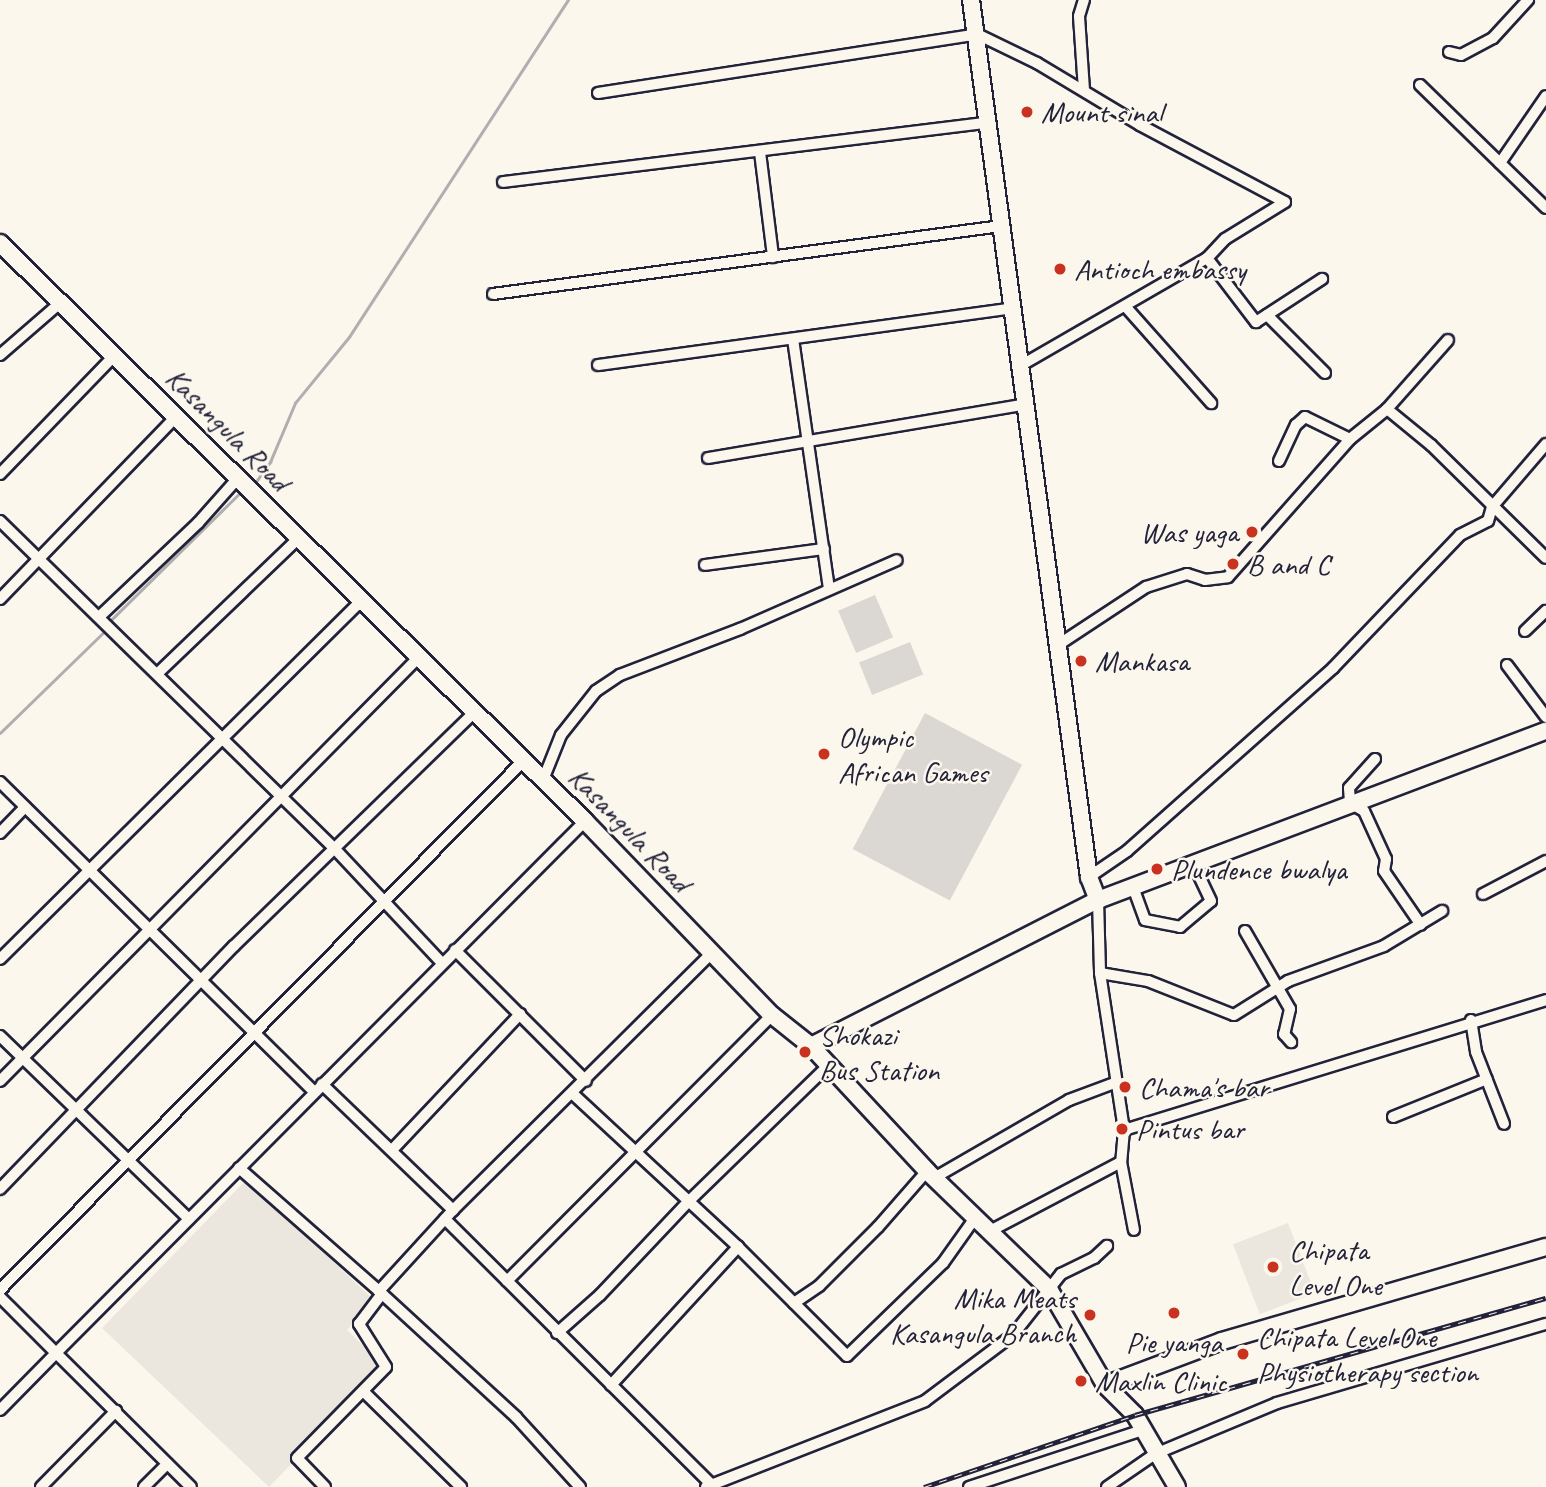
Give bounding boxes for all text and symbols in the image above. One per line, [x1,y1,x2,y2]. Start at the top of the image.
place label: Mount sinal [1041,94,1161,130]
marker: Mount sinal [1019,104,1035,120]
place label: Antioch embassy [1074,251,1243,287]
marker: Antioch embassy [1052,261,1068,277]
street label: Kasangula Road [159,360,297,498]
place label: Was yaga [1140,514,1238,550]
marker: Was yaga [1244,524,1260,540]
place label: B and C [1247,546,1330,582]
marker: B and C [1225,556,1241,572]
place label: Mankasa [1095,643,1189,679]
marker: Mankasa [1073,653,1089,669]
place label: Olympic African Games [838,719,987,790]
marker: Olympic African Games [816,746,832,762]
street label: Kasangula Road [561,759,699,899]
place label: Plundence bwalya [1171,851,1346,887]
marker: Plundence bwalya [1149,861,1165,877]
place label: Shokazi Bus Station [819,1017,941,1088]
marker: Shokazi Bus Station [797,1044,813,1060]
place label: Chama's bar [1139,1069,1268,1105]
marker: Chama's bar [1117,1079,1133,1095]
place label: Pintus bar [1136,1111,1245,1147]
marker: Pintus bar [1114,1121,1130,1137]
place label: Chipata Level One [1289,1232,1382,1302]
marker: Chipata Level One [1263,1257,1283,1277]
place label: Mika Meats Kasangula Branch [888,1280,1076,1350]
marker: Pie yanga [1166,1305,1182,1321]
marker: Mika Meats Kasangula Branch [1082,1307,1098,1323]
place label: Chipata Level One Physiotherapy section [1257,1319,1478,1390]
place label: Pie yanga [1126,1324,1222,1360]
marker: Chipata Level One Physiotherapy section [1235,1346,1251,1362]
place label: Maxlin Clinic [1095,1363,1227,1399]
marker: Maxlin Clinic [1073,1373,1089,1389]

